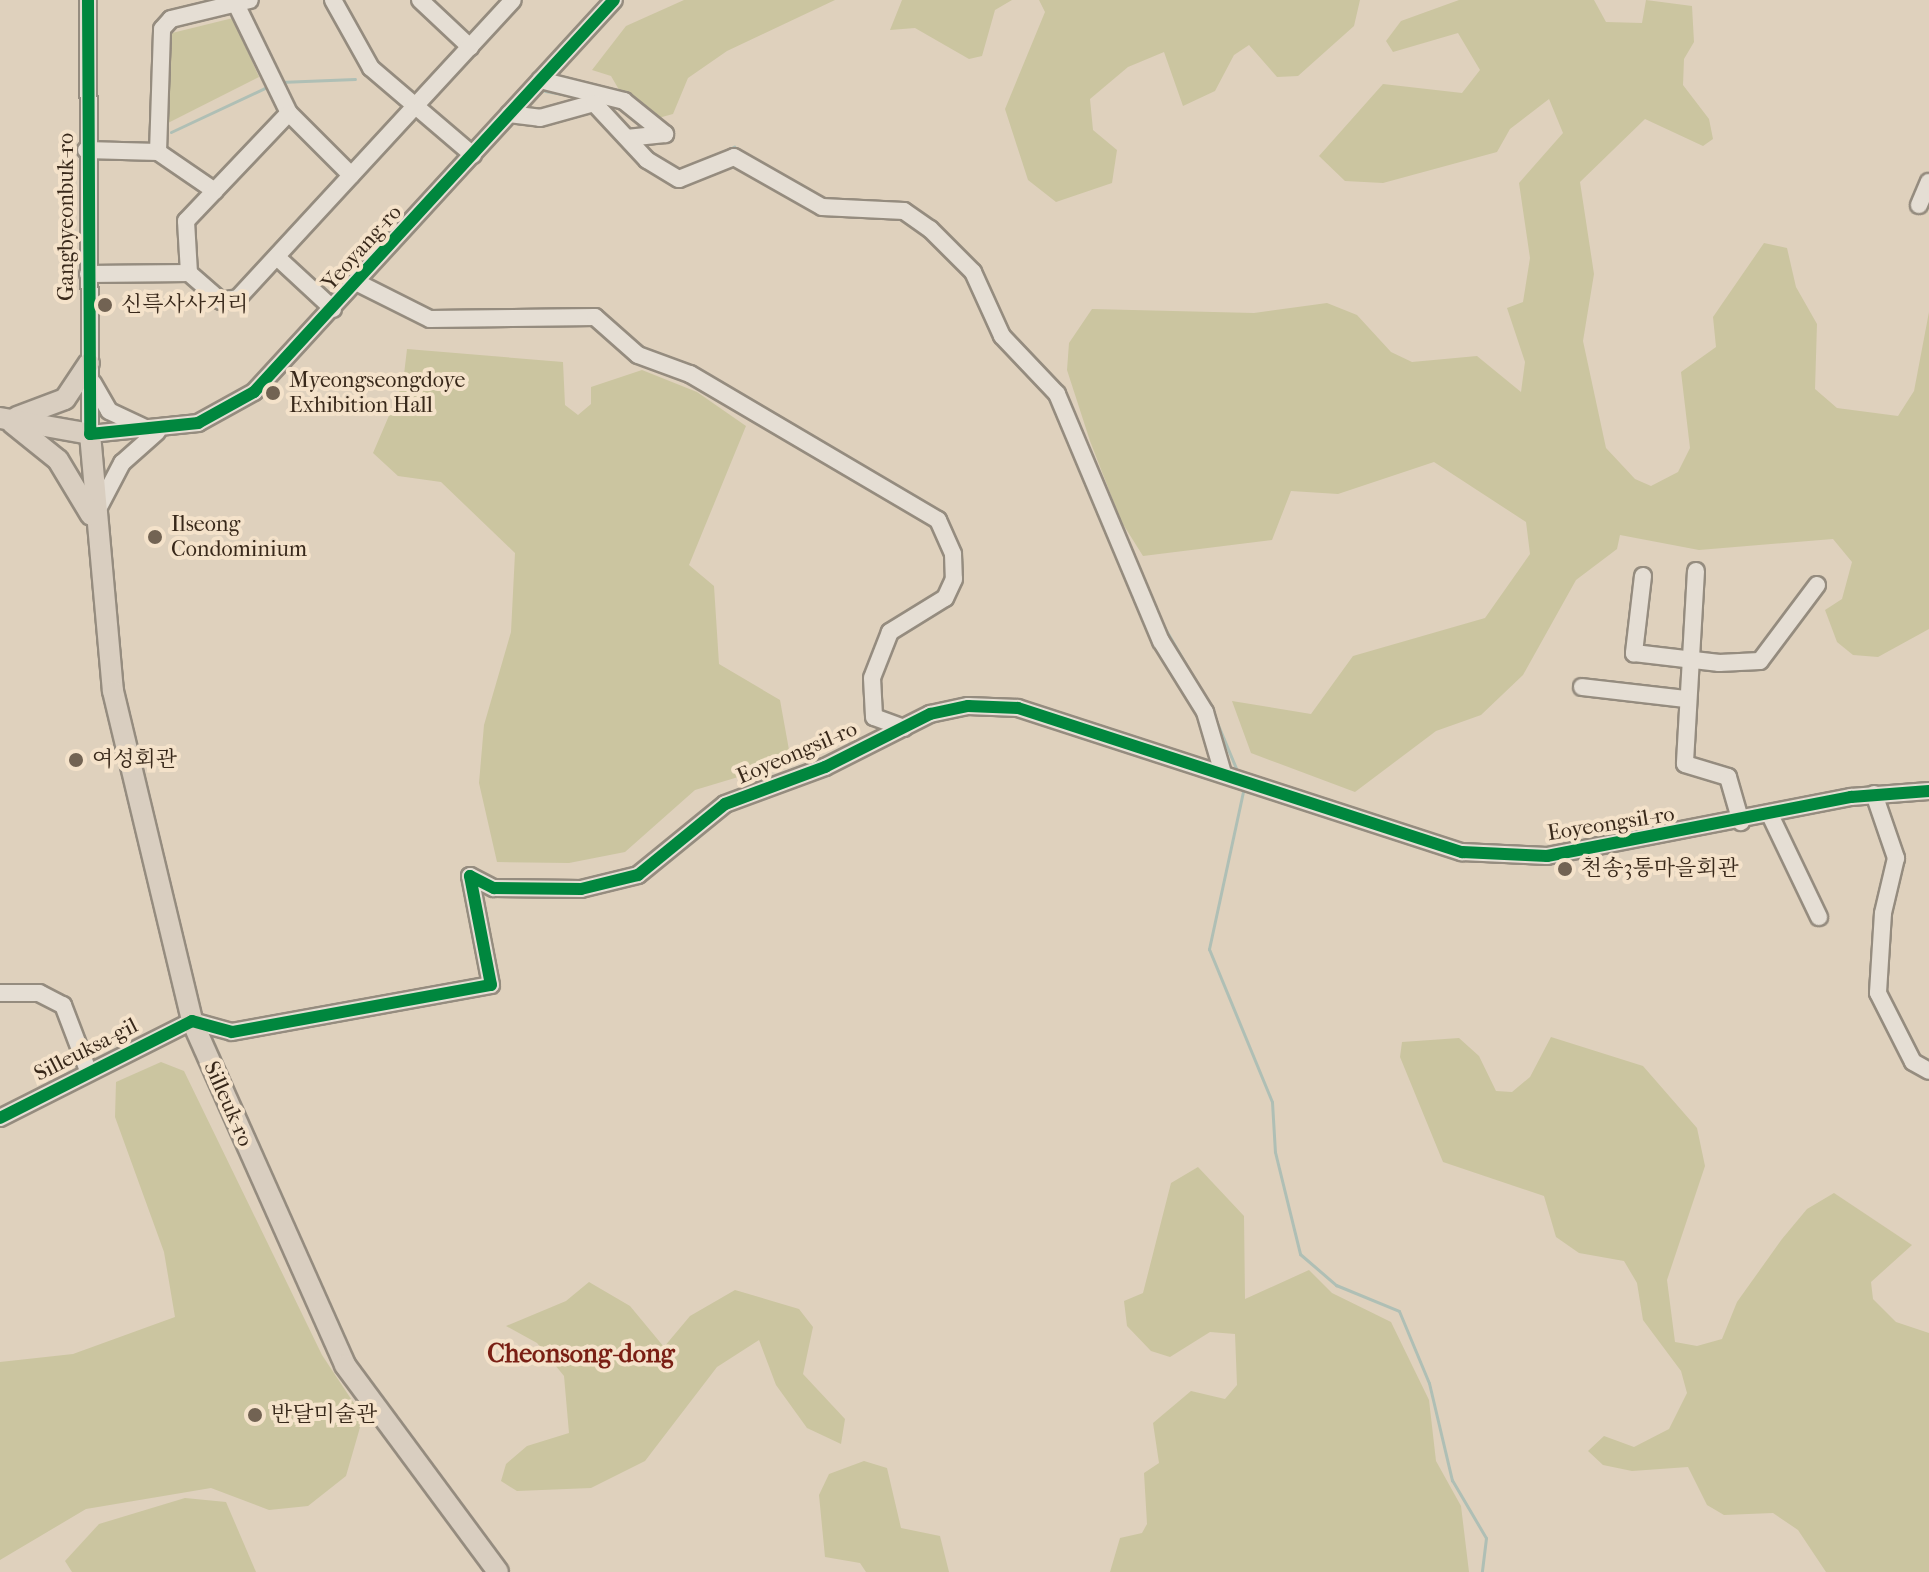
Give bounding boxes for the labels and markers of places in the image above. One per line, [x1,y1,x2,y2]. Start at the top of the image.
place label: 신륵사사거리 [121,292,249,318]
marker: 신륵사사거리 [96,296,114,314]
place label: Myeongseongdoye Exhibition Hall [289,367,465,418]
marker: Myeongseongdoye Exhibition Hall [264,384,282,402]
place label: Ilseong Condominium [171,511,307,562]
marker: Ilseong Condominium [146,528,164,546]
place label: 여성회관 [92,747,177,773]
marker: 여성회관 [67,751,85,769]
place label: 천송3통마을회관 [1581,856,1739,882]
marker: 천송3통마을회관 [1556,860,1574,878]
place label: 반달미술관 [271,1402,377,1428]
marker: 반달미술관 [246,1406,264,1424]

